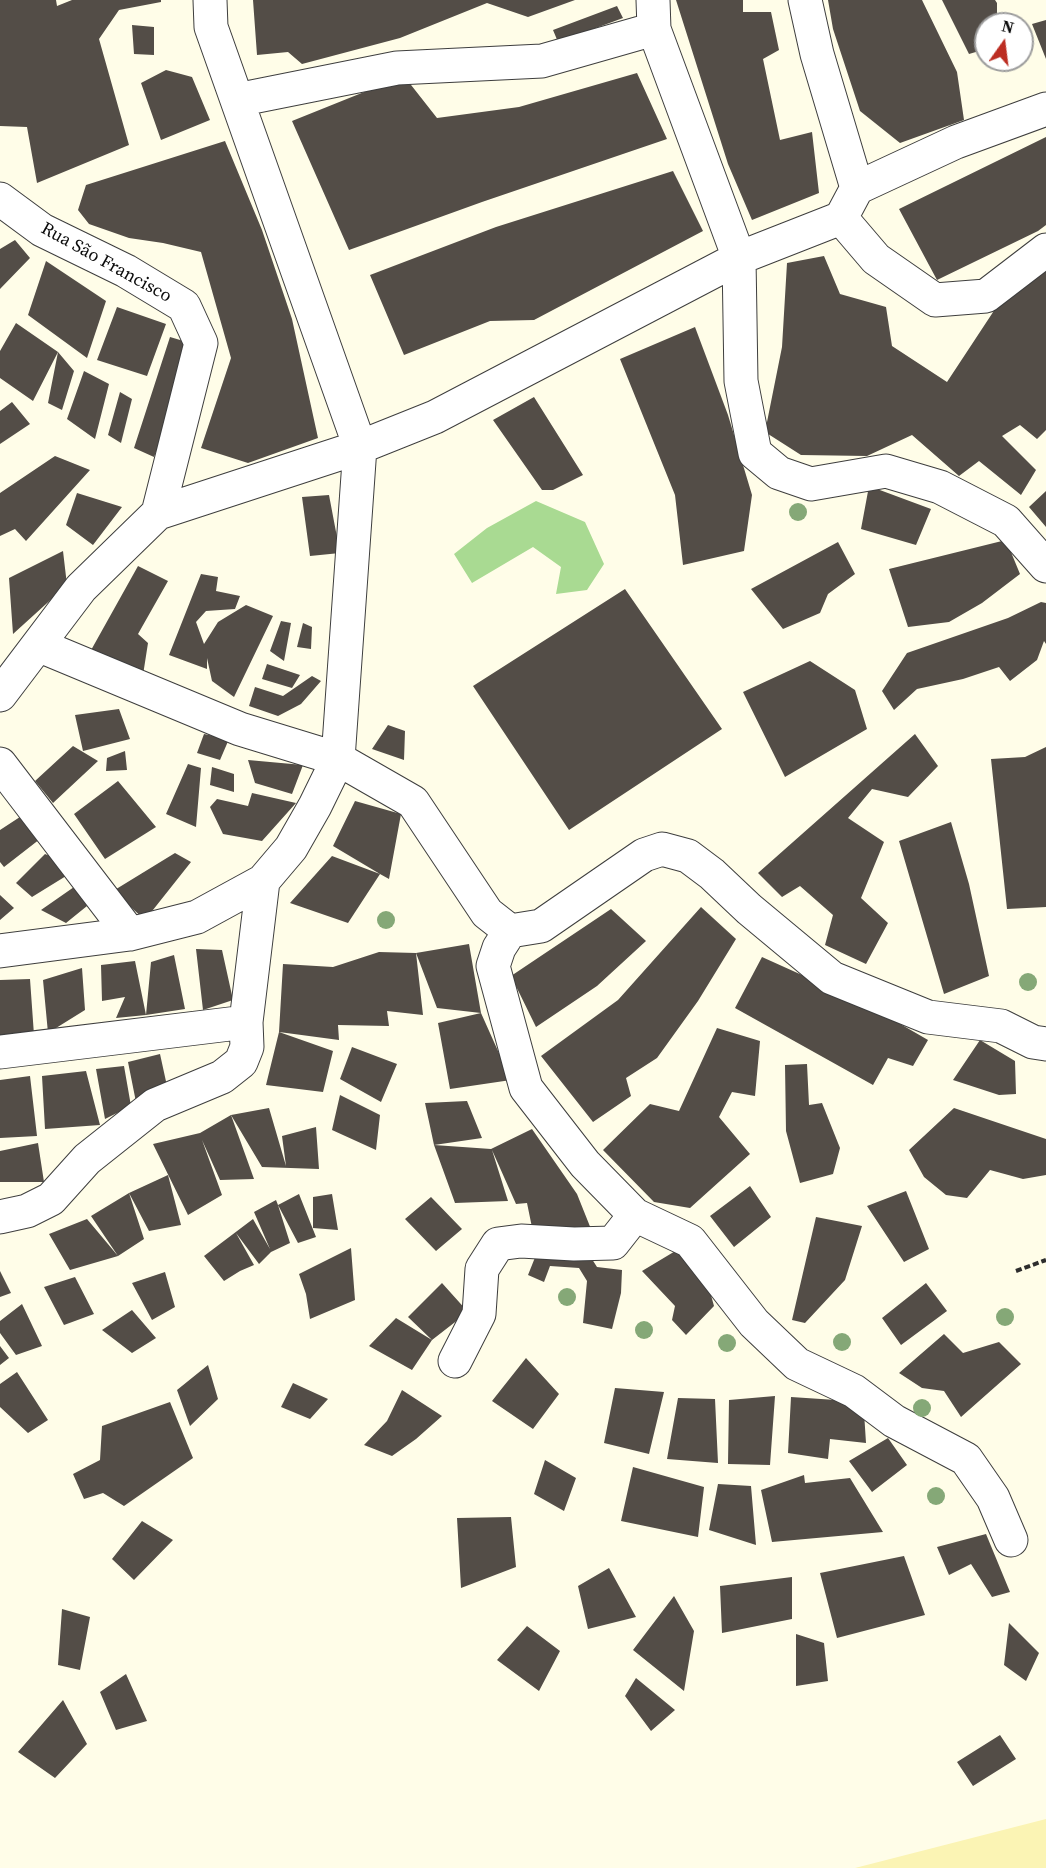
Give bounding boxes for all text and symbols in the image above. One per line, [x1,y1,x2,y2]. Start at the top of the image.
north arrow [974,12,1034,72]
text: N [1000,14,1016,39]
street label: Rua São Francisco [37,218,175,308]

